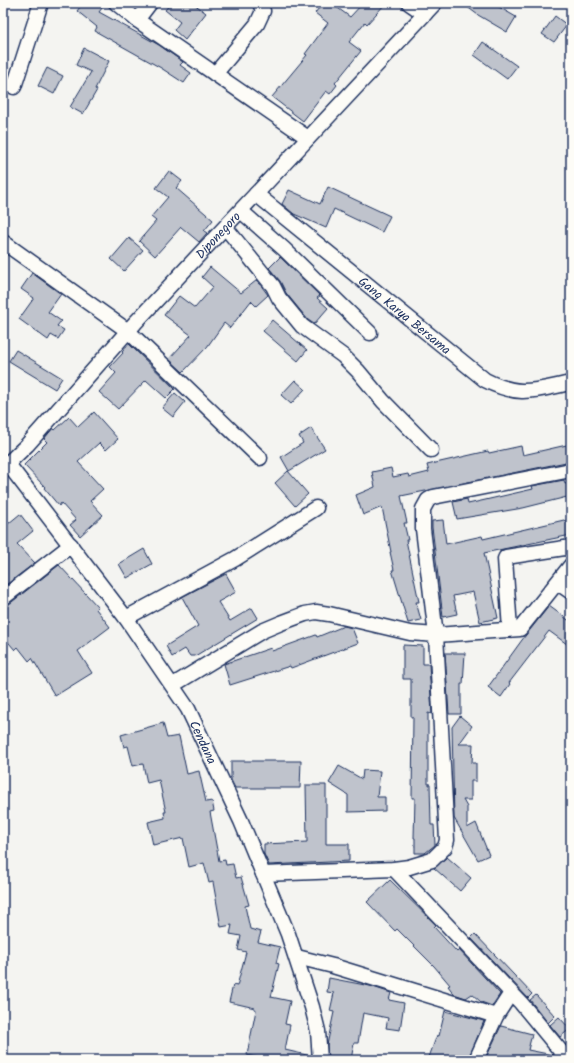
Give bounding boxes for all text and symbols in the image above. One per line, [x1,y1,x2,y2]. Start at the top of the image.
street label: Diponegoro [191,207,247,264]
street label: Gang Karya Bersama [353,272,455,360]
street label: Cendana [183,717,222,768]

